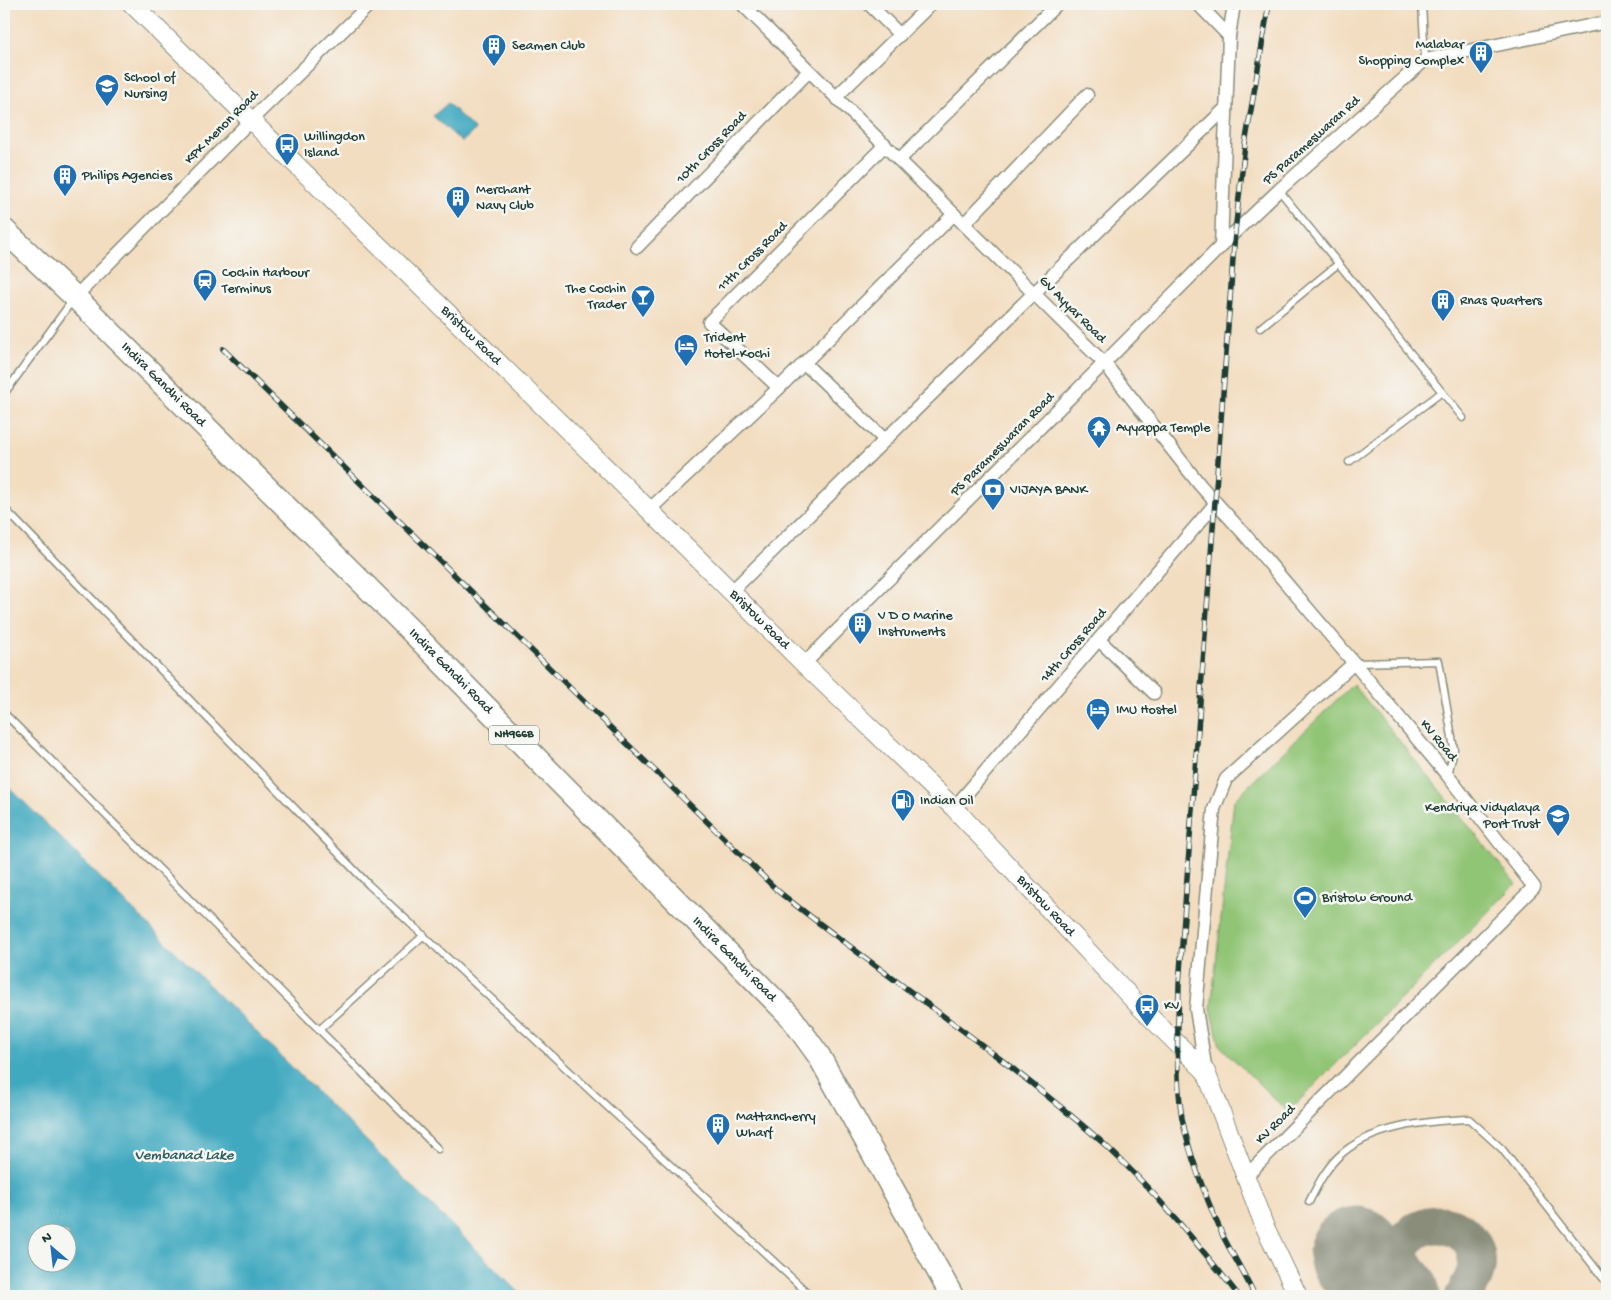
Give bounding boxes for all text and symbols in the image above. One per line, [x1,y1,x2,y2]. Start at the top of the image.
building icon: Seamen Club [481,33,507,67]
place label: Malabar Shopping Complex [1359,37,1465,70]
place label: Seamen Club [512,38,586,55]
building icon: Malabar Shopping Complex [1468,40,1494,74]
place label: School of Nursing [124,70,177,103]
school or university icon: School of Nursing [94,73,120,107]
street label: KPK Menon Road [181,86,264,169]
street label: PS Parameswaran Rd [1259,92,1365,190]
street label: 10th Cross Road [672,107,752,188]
place label: Willingdon Island [304,129,365,162]
bus stop icon: Willingdon Island [274,132,300,166]
building icon: Philips Agencies [52,163,78,197]
place label: Philips Agencies [81,168,173,185]
place label: Merchant Navy Club [476,182,535,215]
building icon: Merchant Navy Club [445,185,471,219]
street label: 11th Cross Road [714,217,793,296]
place label: Cochin Harbour Terminus [221,265,310,298]
station icon: Cochin Harbour Terminus [192,268,218,302]
street label: GV Ayyar Road [1035,273,1111,349]
place label: The Cochin Trader [565,281,627,314]
bar icon: The Cochin Trader [630,284,656,318]
building icon: Rnas Quarters [1430,288,1456,322]
place label: Rnas Quarters [1460,293,1543,310]
street label: Bristow Road [436,301,506,370]
place label: Trident Hotel-Kochi [703,330,770,363]
hotel icon: Trident Hotel-Kochi [673,333,699,367]
street label: Indira Gandhi Road [117,339,211,432]
street label: PS Parameswaran Road [947,388,1060,501]
temple icon: Ayyappa Temple [1086,415,1112,449]
place label: Ayyappa Temple [1116,420,1211,437]
bank icon: VIJAYA BANK [980,477,1006,511]
place label: VIJAYA BANK [1009,482,1088,499]
street label: Bristow Road [725,585,794,654]
street label: 14th Cross Road [1036,604,1112,687]
place label: V D O Marine Instruments [877,608,953,641]
building icon: V D O Marine Instruments [847,611,873,645]
street label: Indira Gandhi Road [405,625,498,719]
hotel icon: IMU Hostel [1085,697,1111,731]
place label: IMU Hostel [1116,702,1177,719]
street label: KV Road [1416,717,1462,767]
road number: NH966B [489,726,539,744]
fuel station icon: Indian Oil [890,788,916,822]
place label: Indian Oil [920,793,974,810]
place label: Kendriya Vidyalaya Port Trust [1425,800,1541,833]
school or university icon: Kendriya Vidyalaya Port Trust [1545,803,1571,837]
street label: Bristow Road [1012,871,1080,942]
sports icon: Bristow Ground [1292,885,1318,919]
place label: Bristow Ground [1321,890,1414,907]
street label: Indira Gandhi Road [688,913,781,1007]
bus stop icon: KV [1134,993,1160,1027]
place label: KV [1164,998,1180,1015]
street label: KV Road [1253,1100,1301,1148]
place label: Mattancherry Wharf [736,1109,816,1142]
building icon: Mattancherry Wharf [705,1112,731,1146]
water label: Vembanad Lake [134,1147,235,1165]
north arrow [28,1222,78,1272]
text: N [39,1229,55,1248]

